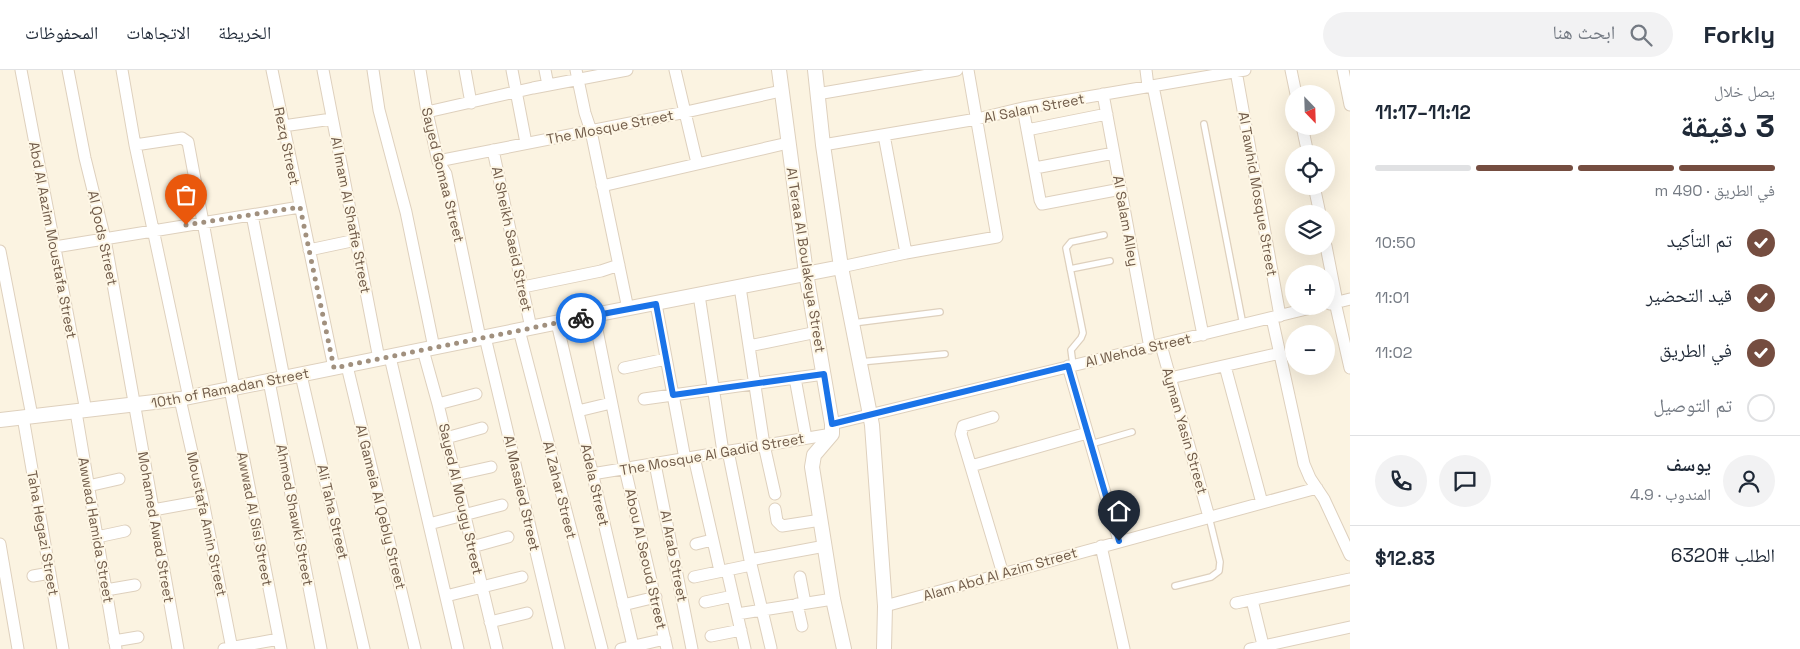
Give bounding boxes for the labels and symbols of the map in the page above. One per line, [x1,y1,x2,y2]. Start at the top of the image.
north arrow [1285,85,1335,135]
street label: Al Salam Street [982,89,1086,127]
street label: Rezq Street [270,105,304,187]
street label: Sayed Gomaa Street [418,106,468,244]
street label: The Mosque Street [545,106,675,148]
street label: Al Tawhid Mosque Street [1235,110,1281,278]
street label: Al Imam Al Shafie Street [327,135,375,295]
street label: Abd Al Aazim Moustafa Street [25,140,81,340]
street label: Al Sheikh Saeid Street [488,165,536,313]
street label: Al Teraa Al Boulakeya Street [782,166,830,354]
pin [165,174,207,225]
street label: Al Salam Alley [1109,174,1143,268]
street label: Al Qods Street [84,189,122,287]
courier [556,293,606,343]
street label: Al Wehda Street [1083,329,1193,371]
street label: 10th of Ramadan Street [150,364,310,412]
street label: Ayman Yasin Street [1158,366,1212,496]
street label: Sayed Al Mougy Street [435,422,487,576]
street label: Al Gameia Al Qebly Street [352,423,410,591]
street label: The Mosque Al Gadid Street [618,429,806,479]
street label: Al Masaied Street [500,433,544,553]
street label: Al Zahar Street [539,439,581,541]
street label: Adela Street [577,442,613,528]
street label: Ahmed Shawki Street [272,443,318,587]
street label: Mohamed Awad Street [134,450,178,604]
street label: Moustafa Amin Street [183,450,231,598]
street label: Awwad Al Sisi Street [233,450,277,588]
street label: Awwad Hamida Street [74,456,118,604]
street label: Ali Taha Street [313,463,353,561]
street label: Taha Hegazi Street [23,469,63,597]
street label: Abou Al Seoud Street [621,487,671,631]
pin [1098,490,1140,541]
street label: Al Arab Street [656,509,692,603]
street label: Alam Abd Al Azim Street [921,543,1079,605]

